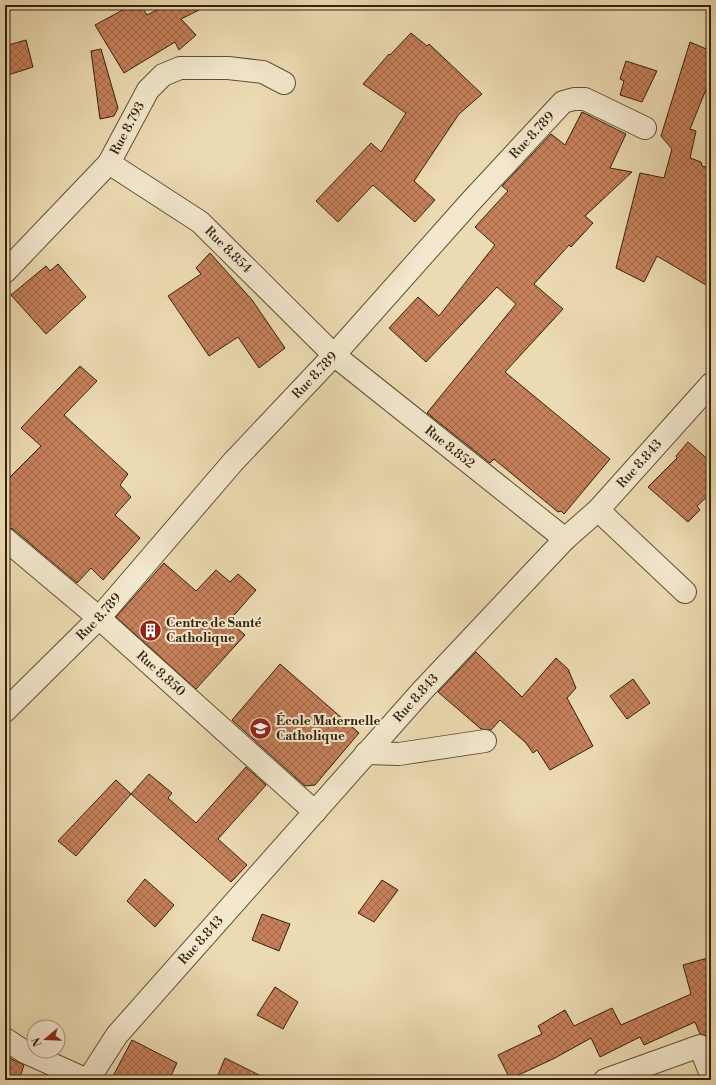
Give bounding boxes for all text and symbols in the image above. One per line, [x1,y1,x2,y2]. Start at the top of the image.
street label: Rue 8.793 [107,99,148,158]
street label: Rue 8.789 [506,108,558,162]
street label: Rue 8.854 [201,223,255,277]
street label: Rue 8.789 [289,348,341,402]
street label: Rue 8.852 [421,422,478,472]
street label: Rue 8.843 [614,436,665,491]
street label: Rue 8.789 [73,590,125,644]
place label: Centre de Santé Catholique [166,615,262,646]
building icon: Centre de Santé Catholique [138,617,164,643]
street label: Rue 8.850 [133,647,189,700]
street label: Rue 8.843 [390,670,442,726]
place label: École Maternelle Catholique [276,712,381,744]
school or university icon: École Maternelle Catholique [248,715,274,741]
street label: Rue 8.843 [175,913,227,968]
north arrow [26,1019,66,1059]
text: N [29,1035,46,1048]

